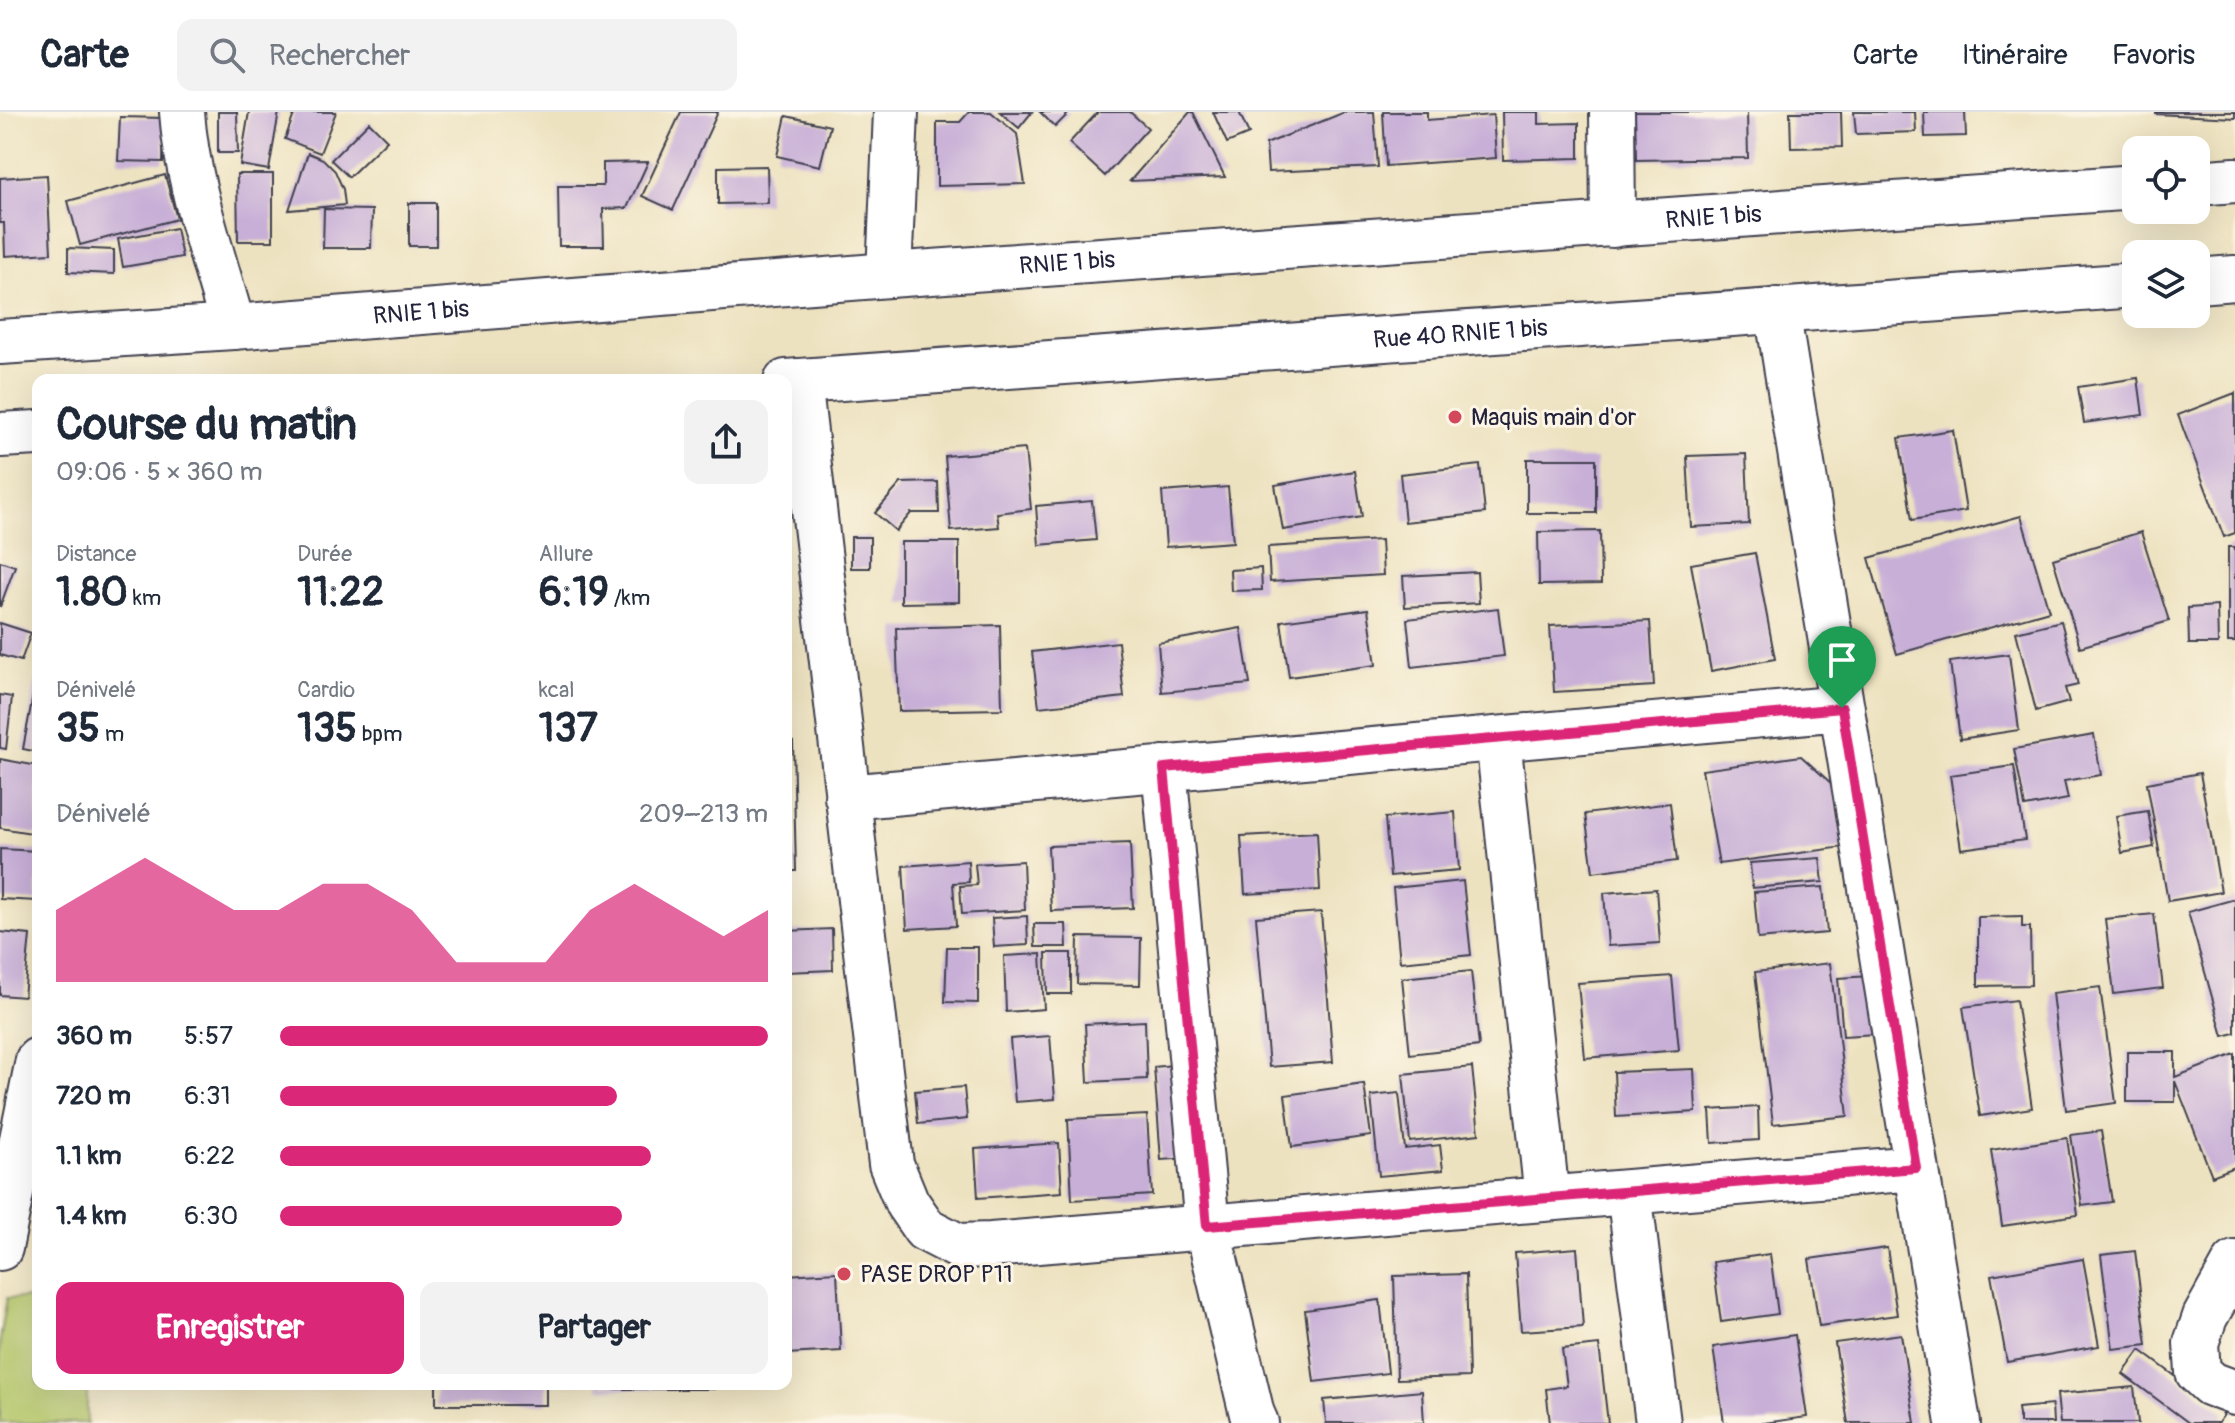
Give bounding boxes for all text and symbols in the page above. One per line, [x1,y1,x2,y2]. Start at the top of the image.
search box [177,19,737,91]
text: Carte [40,31,129,79]
icon: search [205,33,249,77]
text: Rechercher [269,37,411,74]
text: Carte [1852,38,1918,73]
text: Itinéraire [1962,38,2068,73]
text: Favoris [2112,38,2195,73]
map controls [2122,136,2210,328]
button: locate [2122,136,2210,224]
street label: RNIE 1 bis [1665,199,1763,235]
button: layers [2122,240,2210,328]
street label: RNIE 1 bis [1018,245,1116,281]
street label: RNIE 1 bis [372,294,470,331]
street label: Rue 40 RNIE 1 bis [1372,313,1549,355]
text: Course du matin [56,398,357,453]
button: share [684,400,768,484]
place label: Maquis main d'or [1471,403,1637,432]
marker: Maquis main d'or [1446,408,1464,426]
text: 09:06 · 5 × 360 m [56,456,262,488]
text: Distance [56,540,136,568]
text: Durée [297,540,352,568]
text: Allure [539,540,593,568]
text: 1.80 [56,568,128,617]
text: 11:22 [297,568,384,617]
text: 6:19 [539,568,609,617]
text: km [128,584,161,612]
text: /km [609,584,650,612]
pin [1808,626,1876,708]
icon: arrive [1820,638,1864,682]
text: Dénivelé [56,676,136,704]
text: Cardio [297,676,355,704]
text: kcal [539,676,574,704]
text: 35 [56,704,100,753]
text: 135 [297,704,357,753]
text: 137 [539,704,598,753]
text: m [100,720,124,748]
text: bpm [357,720,402,748]
text: Dénivelé [56,798,151,830]
text: 209–213 m [639,798,768,830]
text: 360 m [56,1020,132,1052]
text: 5:57 [184,1020,233,1052]
text: 720 m [56,1080,131,1112]
text: 6:31 [184,1080,231,1112]
text: 1.1 km [56,1140,122,1172]
text: 6:22 [184,1140,235,1172]
text: 1.4 km [56,1200,127,1232]
text: 6:30 [184,1200,238,1232]
place label: PASE DROP P11 [860,1260,1013,1289]
marker: PASE DROP P11 [835,1265,853,1283]
button: Enregistrer [56,1282,404,1374]
button: Partager [420,1282,768,1374]

